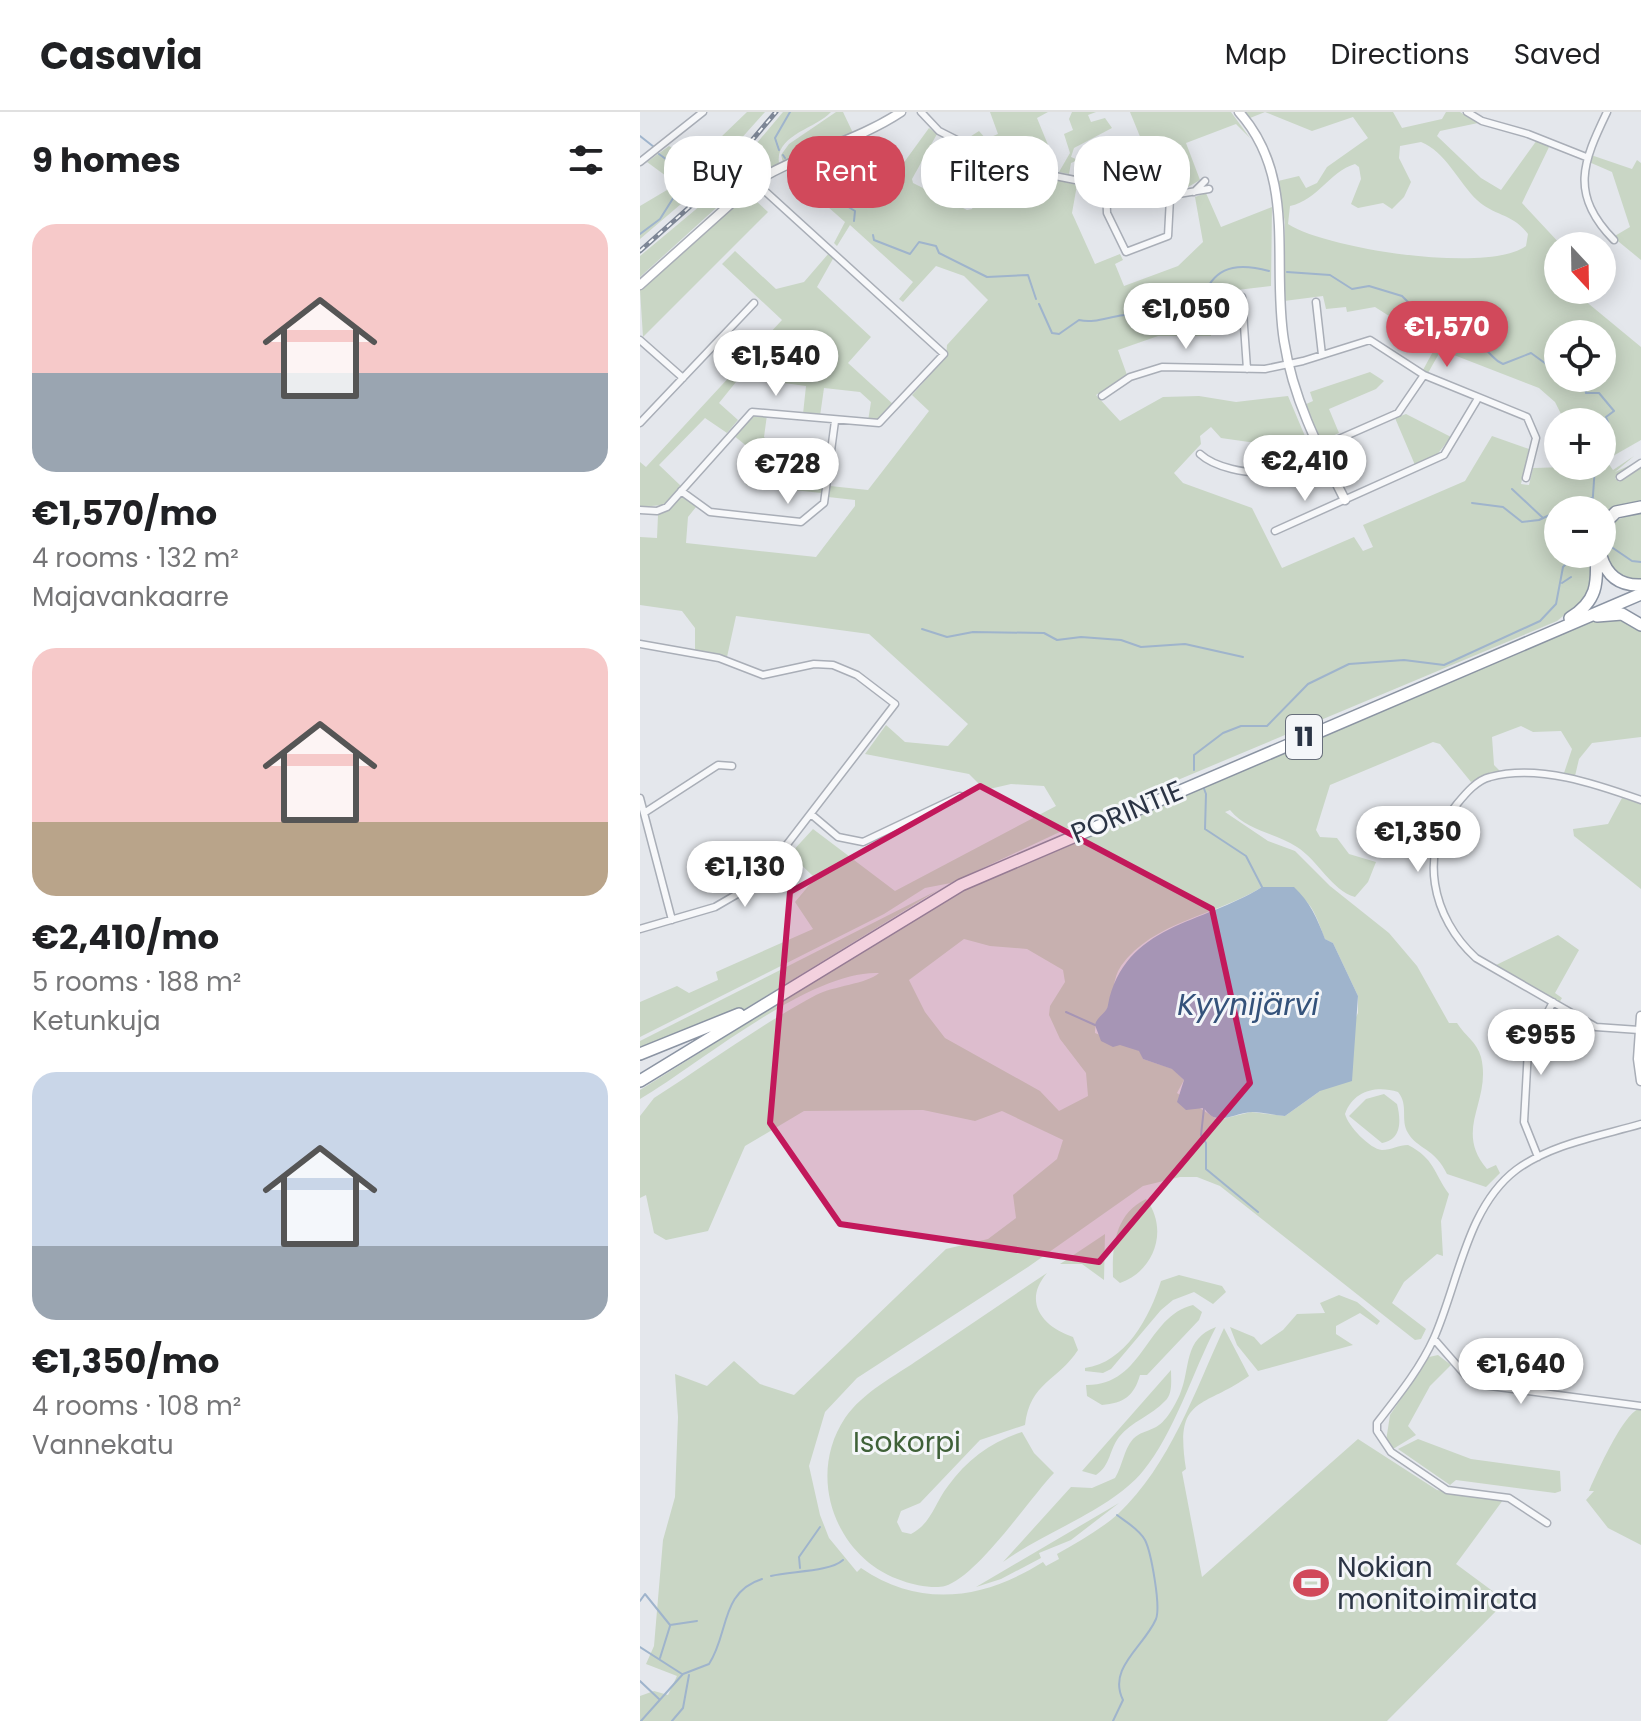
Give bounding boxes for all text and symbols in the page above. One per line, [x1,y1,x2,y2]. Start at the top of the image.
text: Casavia [40,29,203,82]
text: Map [1225,35,1287,74]
text: Directions [1331,35,1470,74]
text: Saved [1514,35,1601,74]
text: 9 homes [32,136,181,184]
chip: Buy [664,136,771,208]
chip: Rent [787,136,905,208]
chip: Filters [921,136,1058,208]
chip: New [1074,136,1190,208]
icon: filters [564,138,608,182]
north arrow [1544,232,1616,304]
map controls [1544,232,1616,568]
icon: home [248,276,392,420]
pin: €1,050 [1121,283,1251,351]
text: €1,050 [1142,291,1230,327]
pin: €1,570 [1382,301,1512,369]
text: €1,570 [1404,309,1490,345]
button: locate [1544,320,1616,392]
pin: €1,540 [711,330,841,398]
text: €1,540 [731,338,821,374]
button: + [1544,408,1616,480]
pin: €2,410 [1240,435,1370,503]
pin: €728 [741,438,835,506]
text: €2,410 [1261,443,1349,479]
text: €728 [755,446,821,482]
text: €1,570/mo [32,489,217,537]
button: − [1544,496,1616,568]
text: 4 rooms · 132 m² [32,540,239,576]
text: Majavankaarre [32,579,229,615]
icon: home [248,700,392,844]
road number: 11 [1286,715,1322,759]
street label: PORINTIE [1065,771,1189,853]
pin: €1,350 [1353,806,1483,874]
text: €1,350 [1374,814,1462,850]
pin: €1,130 [680,841,810,909]
text: €1,130 [705,849,785,885]
text: €2,410/mo [32,913,219,961]
text: 5 rooms · 188 m² [32,964,241,1000]
water label: Kyynijärvi [1177,983,1319,1026]
text: Ketunkuja [32,1003,161,1039]
pin: €955 [1494,1009,1588,1077]
text: €955 [1506,1017,1576,1053]
icon: home [248,1124,392,1268]
text: €1,350/mo [32,1337,220,1385]
pin: €1,640 [1456,1338,1586,1406]
text: €1,640 [1476,1346,1566,1382]
text: 4 rooms · 108 m² [32,1388,241,1424]
park label: Isokorpi [853,1423,961,1462]
text: Vannekatu [32,1427,174,1463]
place label: Nokian monitoimirata [1337,1548,1538,1619]
sports icon: Nokian monitoimirata [1292,1564,1330,1602]

